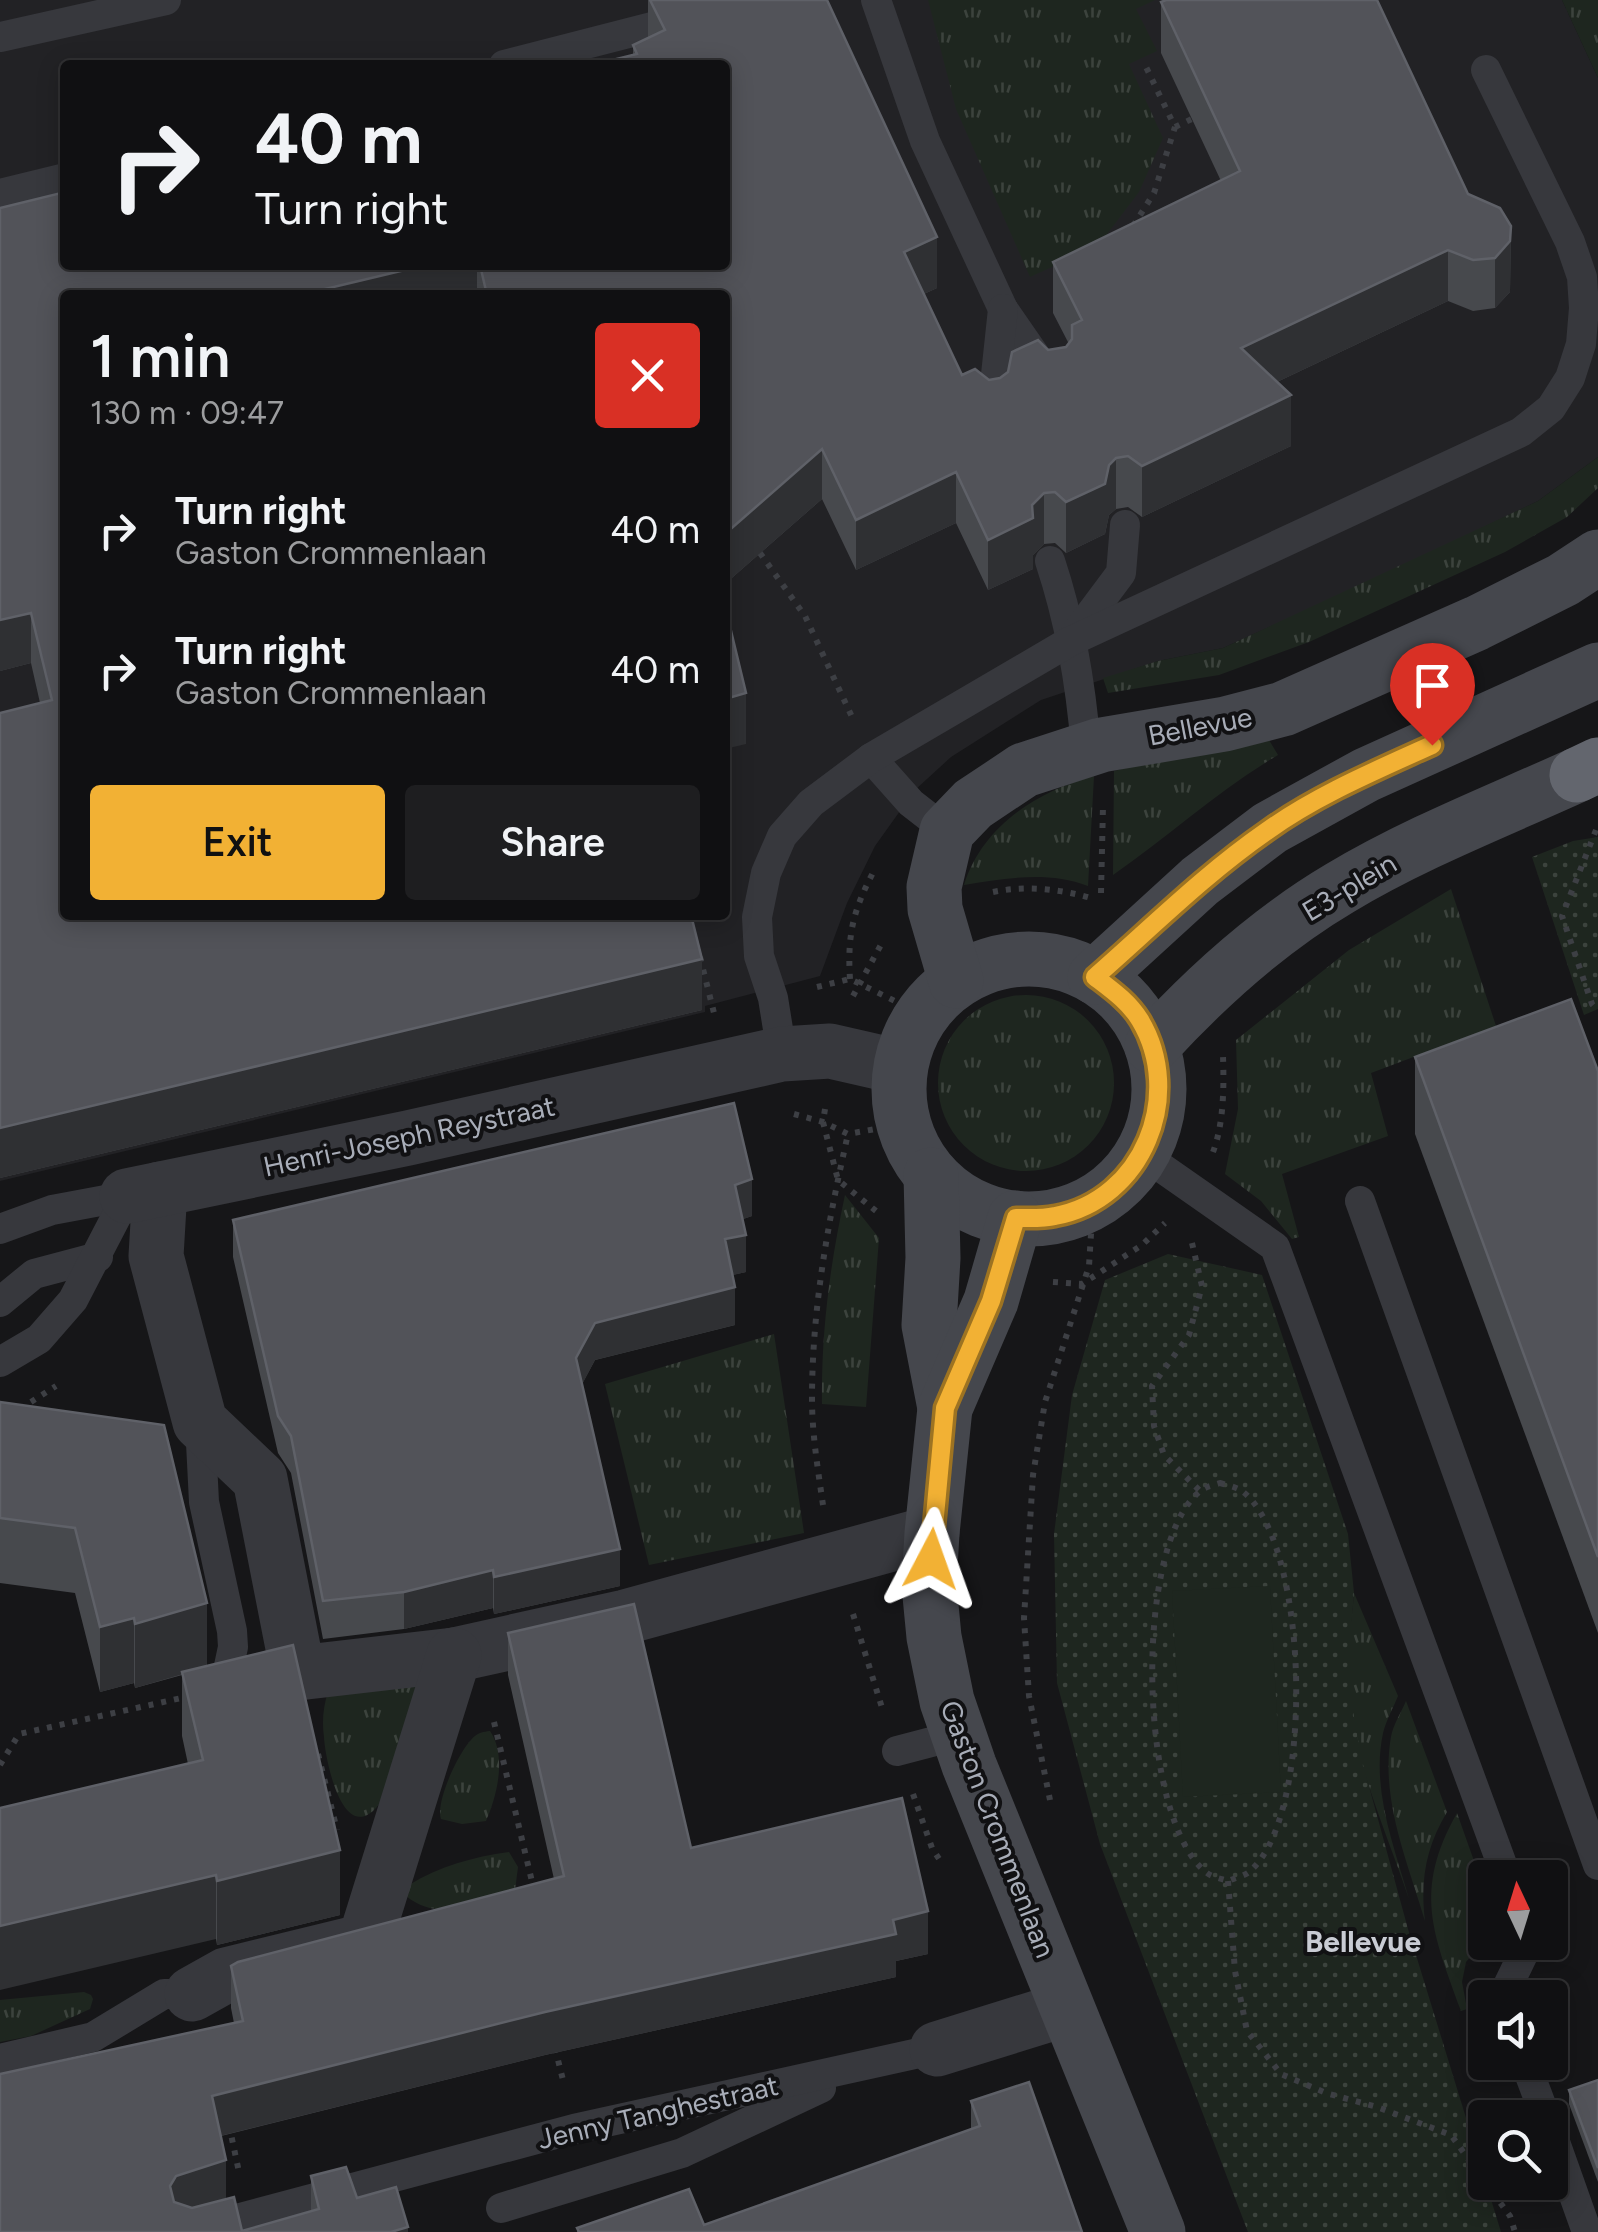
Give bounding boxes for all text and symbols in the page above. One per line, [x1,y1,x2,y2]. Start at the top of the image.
text: 40 m [255,96,422,181]
icon: right [90,100,220,230]
text: Turn right [255,181,448,235]
text: 1 min [90,320,230,392]
button: close [595,323,700,428]
text: 130 m · 09:47 [90,394,284,432]
text: Turn right [175,488,347,534]
icon: right [90,503,145,558]
text: 40 m [610,507,700,553]
text: Gaston Crommenlaan [175,534,487,572]
text: Turn right [175,628,347,674]
icon: right [90,643,145,698]
pin [1390,643,1475,746]
text: 40 m [610,647,700,693]
icon: arrive [1405,658,1460,713]
text: Gaston Crommenlaan [175,674,487,712]
street label: Bellevue [1145,699,1255,753]
button: Exit [90,785,385,900]
button: Share [405,785,700,900]
street label: E3-plein [1296,846,1402,928]
street label: Henri-Joseph Reystraat [260,1088,558,1184]
position arrow [879,1507,983,1611]
street label: Gaston Crommenlaan [933,1696,1063,1962]
north arrow [1468,1860,1568,1960]
map controls [1468,1860,1568,2200]
district label: Bellevue [1305,1923,1421,1960]
button: sound [1468,1980,1568,2080]
street label: Jenny Tanghestraat [535,2068,781,2156]
button: search [1468,2100,1568,2200]

